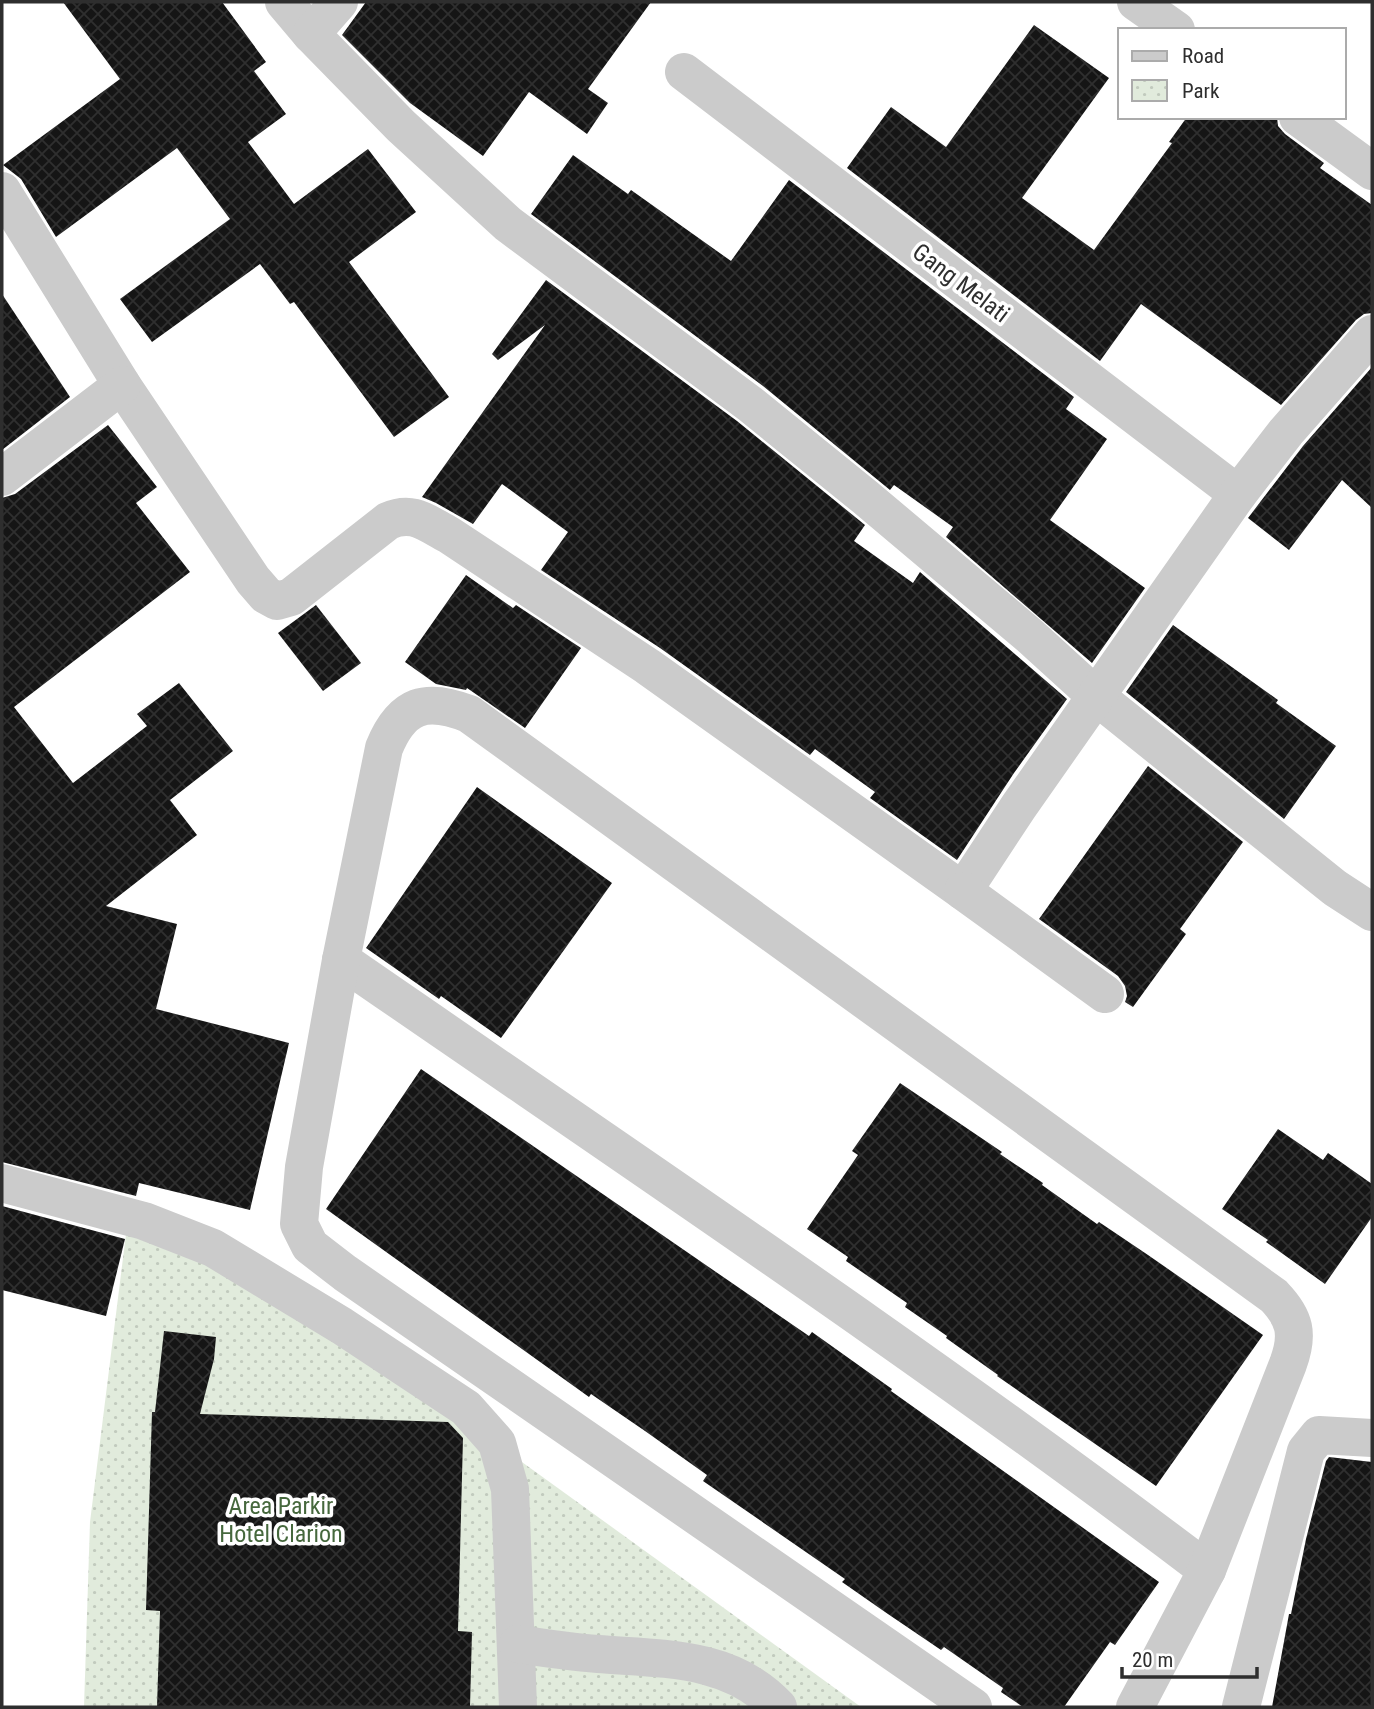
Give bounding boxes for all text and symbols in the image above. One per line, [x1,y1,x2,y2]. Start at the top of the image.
legend [1118,28,1346,119]
text: Road [1182,44,1224,68]
text: Park [1182,79,1220,103]
street label: Gang Melati [907,238,1015,328]
park label: Area Parkir Hotel Clarion [219,1492,343,1548]
scale bar [1122,1636,1257,1680]
text: 20 m [1132,1648,1173,1672]

